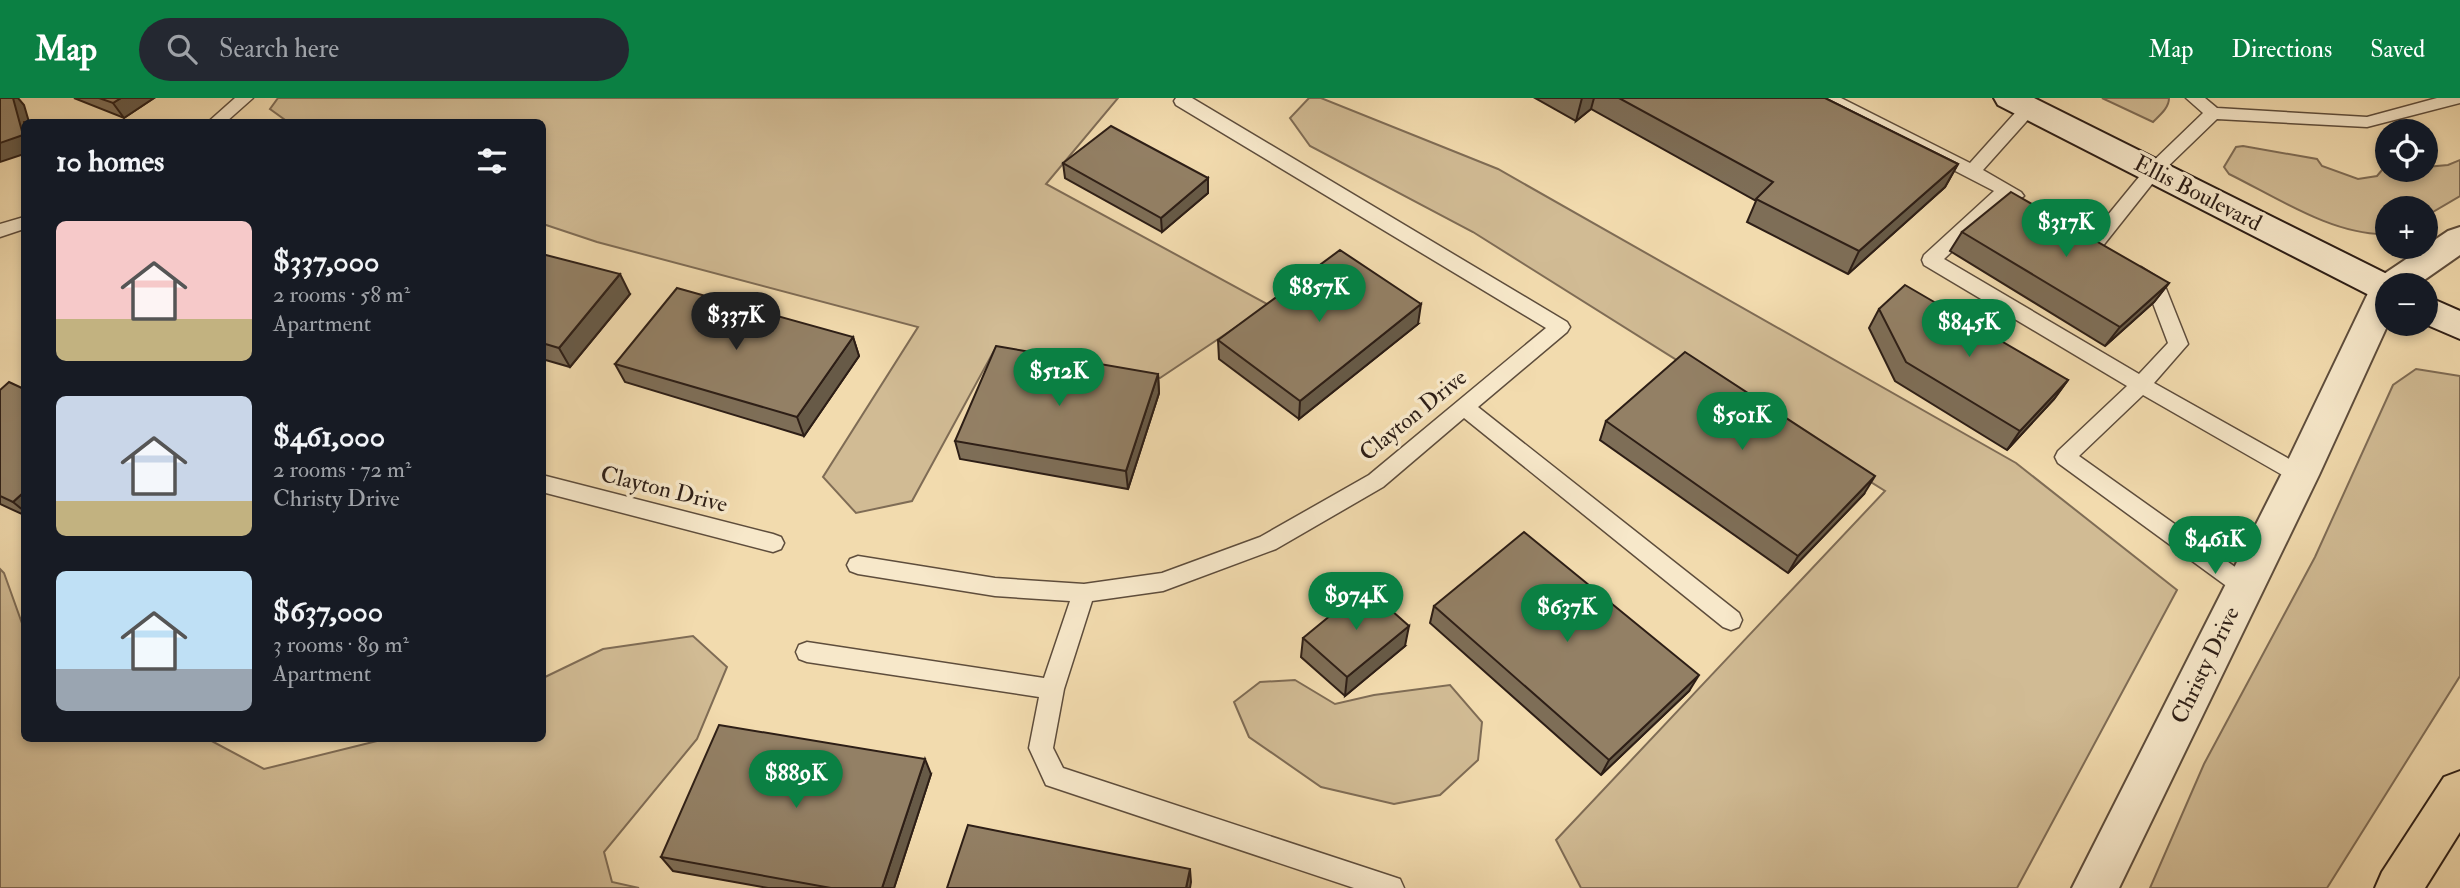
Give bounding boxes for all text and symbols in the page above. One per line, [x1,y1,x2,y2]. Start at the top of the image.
search box [139,18,629,81]
text: Map [35,29,97,70]
icon: search [163,30,201,68]
text: Search here [219,33,339,65]
text: Map [2148,34,2193,65]
text: Directions [2231,34,2332,65]
text: Saved [2370,34,2425,65]
map controls [2375,119,2438,336]
button: locate [2375,119,2438,182]
icon: filters [473,142,511,180]
text: 10 homes [56,143,164,180]
street label: Ellis Boulevard [2129,148,2267,238]
button: + [2375,196,2438,259]
pin: $317K [2017,200,2115,259]
text: $317K [2038,207,2094,236]
text: $337,000 [273,243,379,280]
icon: home [112,249,196,333]
pin: $857K [1270,264,1368,324]
text: $857K [1289,272,1349,301]
button: − [2375,273,2438,336]
text: 2 rooms · 58 m² [273,280,410,309]
pin: $337K [687,292,785,352]
text: $337K [707,300,765,329]
pin: $845K [1920,300,2018,359]
text: $845K [1938,307,2000,336]
text: Apartment [273,309,371,338]
pin: $512K [1010,348,1108,408]
text: $512K [1029,356,1089,385]
street label: Clayton Drive [1353,363,1473,467]
pin: $501K [1693,392,1791,452]
text: $501K [1713,400,1771,429]
text: $461,000 [273,418,385,455]
icon: home [112,424,196,508]
text: 2 rooms · 72 m² [273,455,411,484]
street label: Clayton Drive [597,459,731,519]
text: Christy Drive [273,484,400,513]
pin: $461K [2166,517,2264,576]
text: $461K [2184,524,2246,553]
pin: $974K [1307,573,1405,632]
text: $974K [1324,580,1388,609]
pin: $637K [1518,584,1616,644]
text: $637K [1537,592,1597,621]
text: $637,000 [273,593,383,630]
icon: home [112,599,196,683]
street label: Christy Drive [2164,601,2246,728]
text: 3 rooms · 89 m² [273,630,409,659]
text: Apartment [273,659,371,688]
pin: $889K [747,750,845,810]
text: $889K [765,758,827,787]

